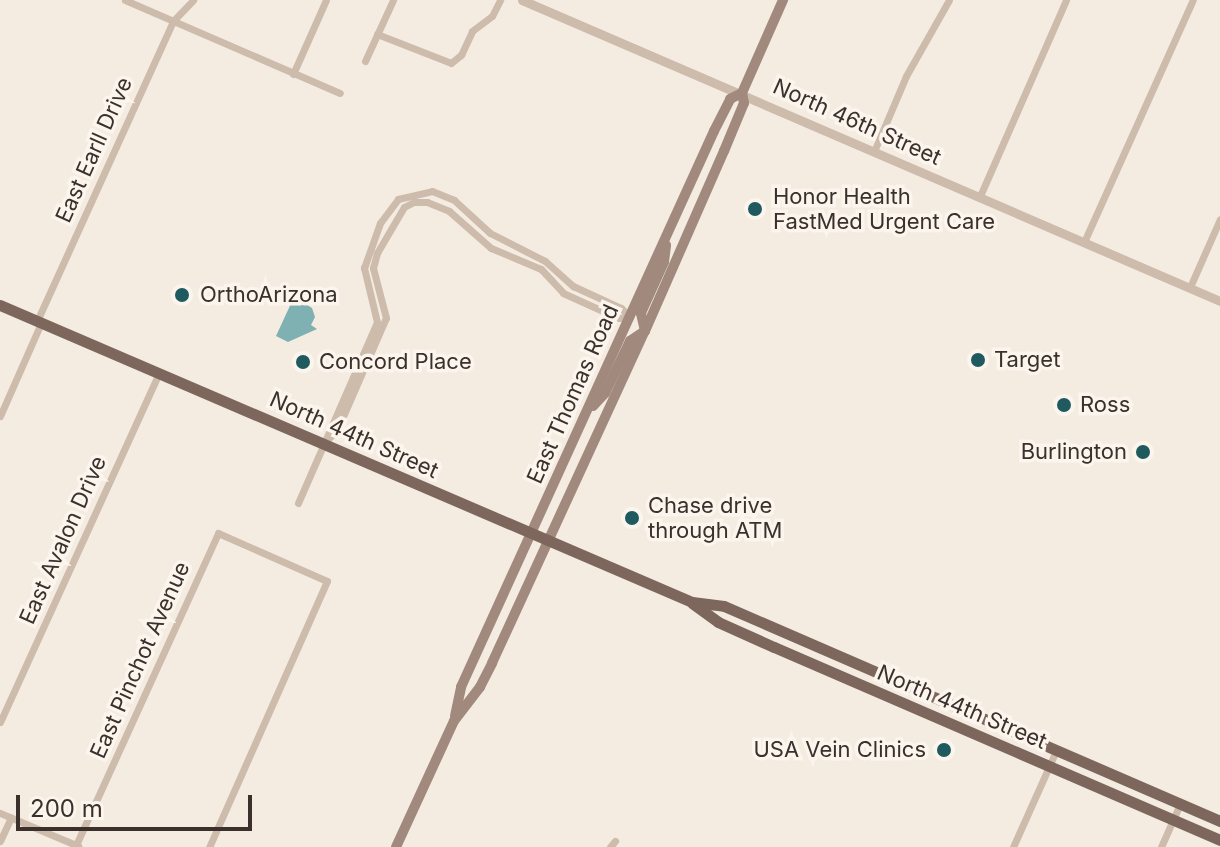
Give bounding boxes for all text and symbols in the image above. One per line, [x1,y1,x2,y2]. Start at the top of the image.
street label: East Earll Drive [50,73,138,227]
street label: North 46th Street [769,73,945,171]
place label: Honor Health FastMed Urgent Care [773,183,995,234]
marker: Honor Health FastMed Urgent Care [744,198,766,220]
place label: OrthoArizona [200,282,338,308]
marker: OrthoArizona [171,284,193,306]
street label: East Thomas Road [522,300,624,488]
place label: Target [994,347,1060,373]
place label: Concord Place [319,349,472,375]
marker: Target [969,351,987,369]
marker: Concord Place [294,353,312,371]
street label: North 44th Street [266,386,442,484]
place label: Ross [1080,392,1130,418]
marker: Ross [1055,396,1073,414]
place label: Burlington [1021,439,1127,465]
marker: Burlington [1134,443,1152,461]
street label: East Avalon Drive [14,452,112,628]
place label: Chase drive through ATM [648,492,782,544]
marker: Chase drive through ATM [623,509,641,527]
street label: East Pinchot Avenue [85,558,195,762]
street label: North 44th Street [873,659,1051,755]
place label: USA Vein Clinics [754,737,926,763]
marker: USA Vein Clinics [933,739,955,761]
scale bar [20,779,256,829]
text: 200 m [30,794,103,823]

